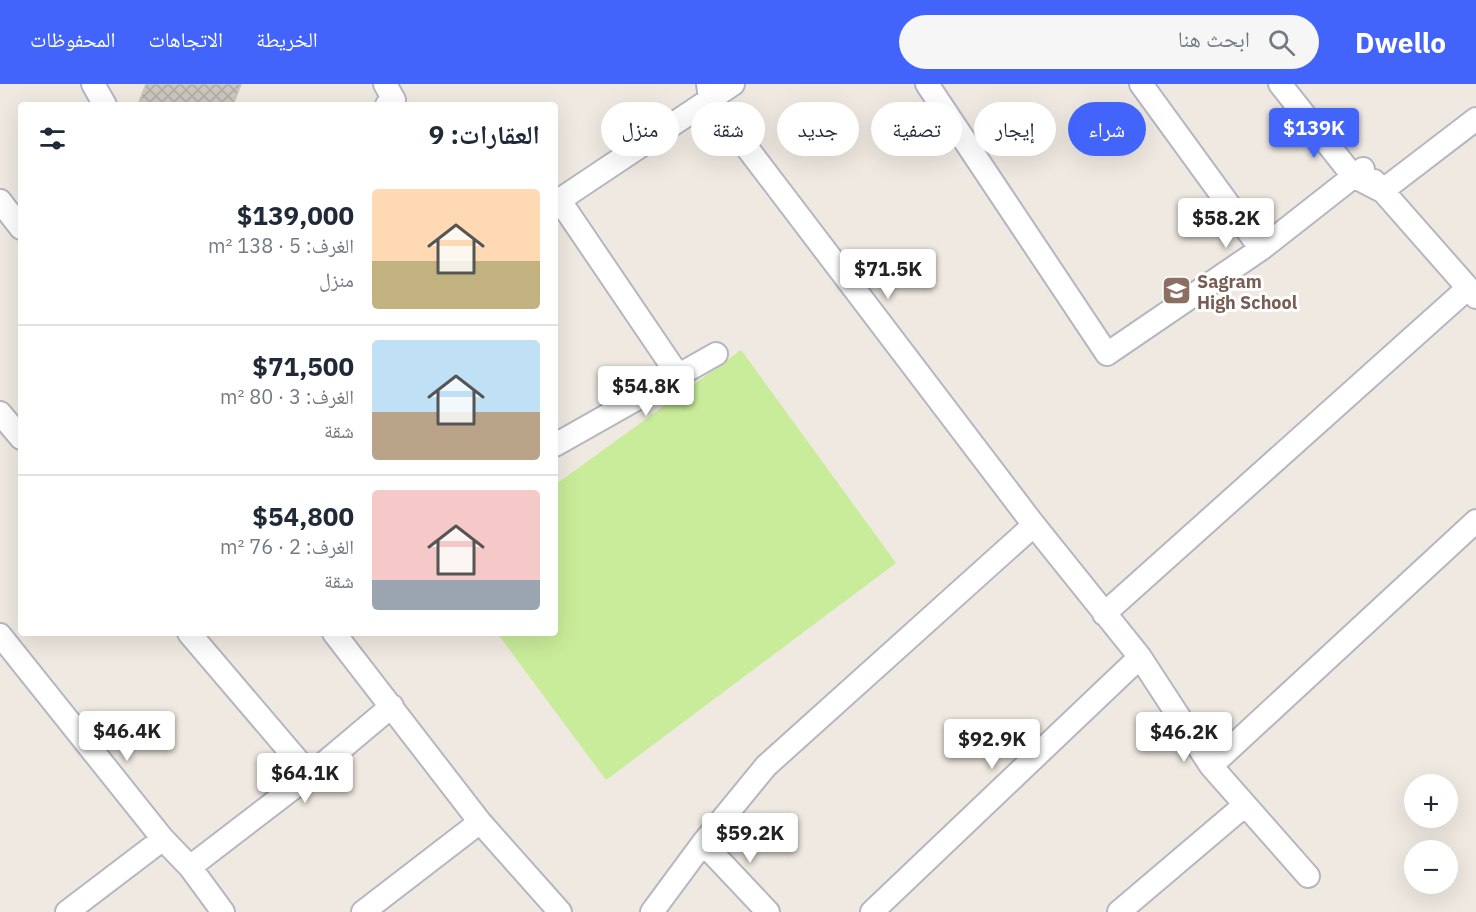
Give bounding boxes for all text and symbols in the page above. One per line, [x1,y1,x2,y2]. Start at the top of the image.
search box [899,15,1319,69]
text: ابحث هنا [1178,24,1250,53]
text: Dwello [1355,24,1446,61]
text: المحفوظات [30,25,115,53]
text: الاتجاهات [148,25,223,53]
text: الخريطة [256,25,318,53]
icon: search [1265,26,1298,59]
chip: منزل [601,102,679,156]
chip: شقة [691,102,765,156]
chip: جديد [777,102,859,156]
chip: تصفية [871,102,962,156]
chip: إيجار [974,102,1056,156]
chip: شراء [1068,102,1146,156]
pin: $139K [1272,108,1356,159]
text: $139K [1283,114,1345,141]
text: العقارات: 9 [429,117,540,151]
icon: filters [36,122,69,155]
text: $139,000 [237,198,354,232]
pin: $58.2K [1177,198,1275,249]
text: $58.2K [1192,204,1260,231]
icon: home [420,213,492,285]
text: الغرف: 5 · 138 m² [208,232,354,259]
pin: $71.5K [839,249,937,300]
text: $71.5K [854,255,922,282]
text: منزل [319,266,354,293]
place label: Sagram High School [1197,270,1298,314]
school or university icon: Sagram High School [1160,275,1192,307]
text: $71,500 [252,349,354,383]
icon: home [420,364,492,436]
pin: $54.8K [597,366,695,417]
text: $54.8K [612,372,680,399]
text: الغرف: 3 · 80 m² [220,383,354,410]
text: شقة [324,417,354,444]
text: $54,800 [252,499,354,533]
icon: home [420,514,492,586]
text: الغرف: 2 · 76 m² [220,533,354,560]
text: شقة [324,567,354,594]
pin: $46.4K [78,711,176,762]
pin: $46.2K [1135,712,1233,763]
text: $46.4K [93,717,161,744]
text: $46.2K [1150,718,1218,745]
pin: $92.9K [943,719,1041,770]
text: $92.9K [958,725,1026,752]
pin: $64.1K [256,753,354,804]
text: $64.1K [271,759,339,786]
map controls [1404,774,1458,894]
button: + [1404,774,1458,828]
pin: $59.2K [701,813,799,864]
text: $59.2K [716,819,784,846]
button: − [1404,840,1458,894]

